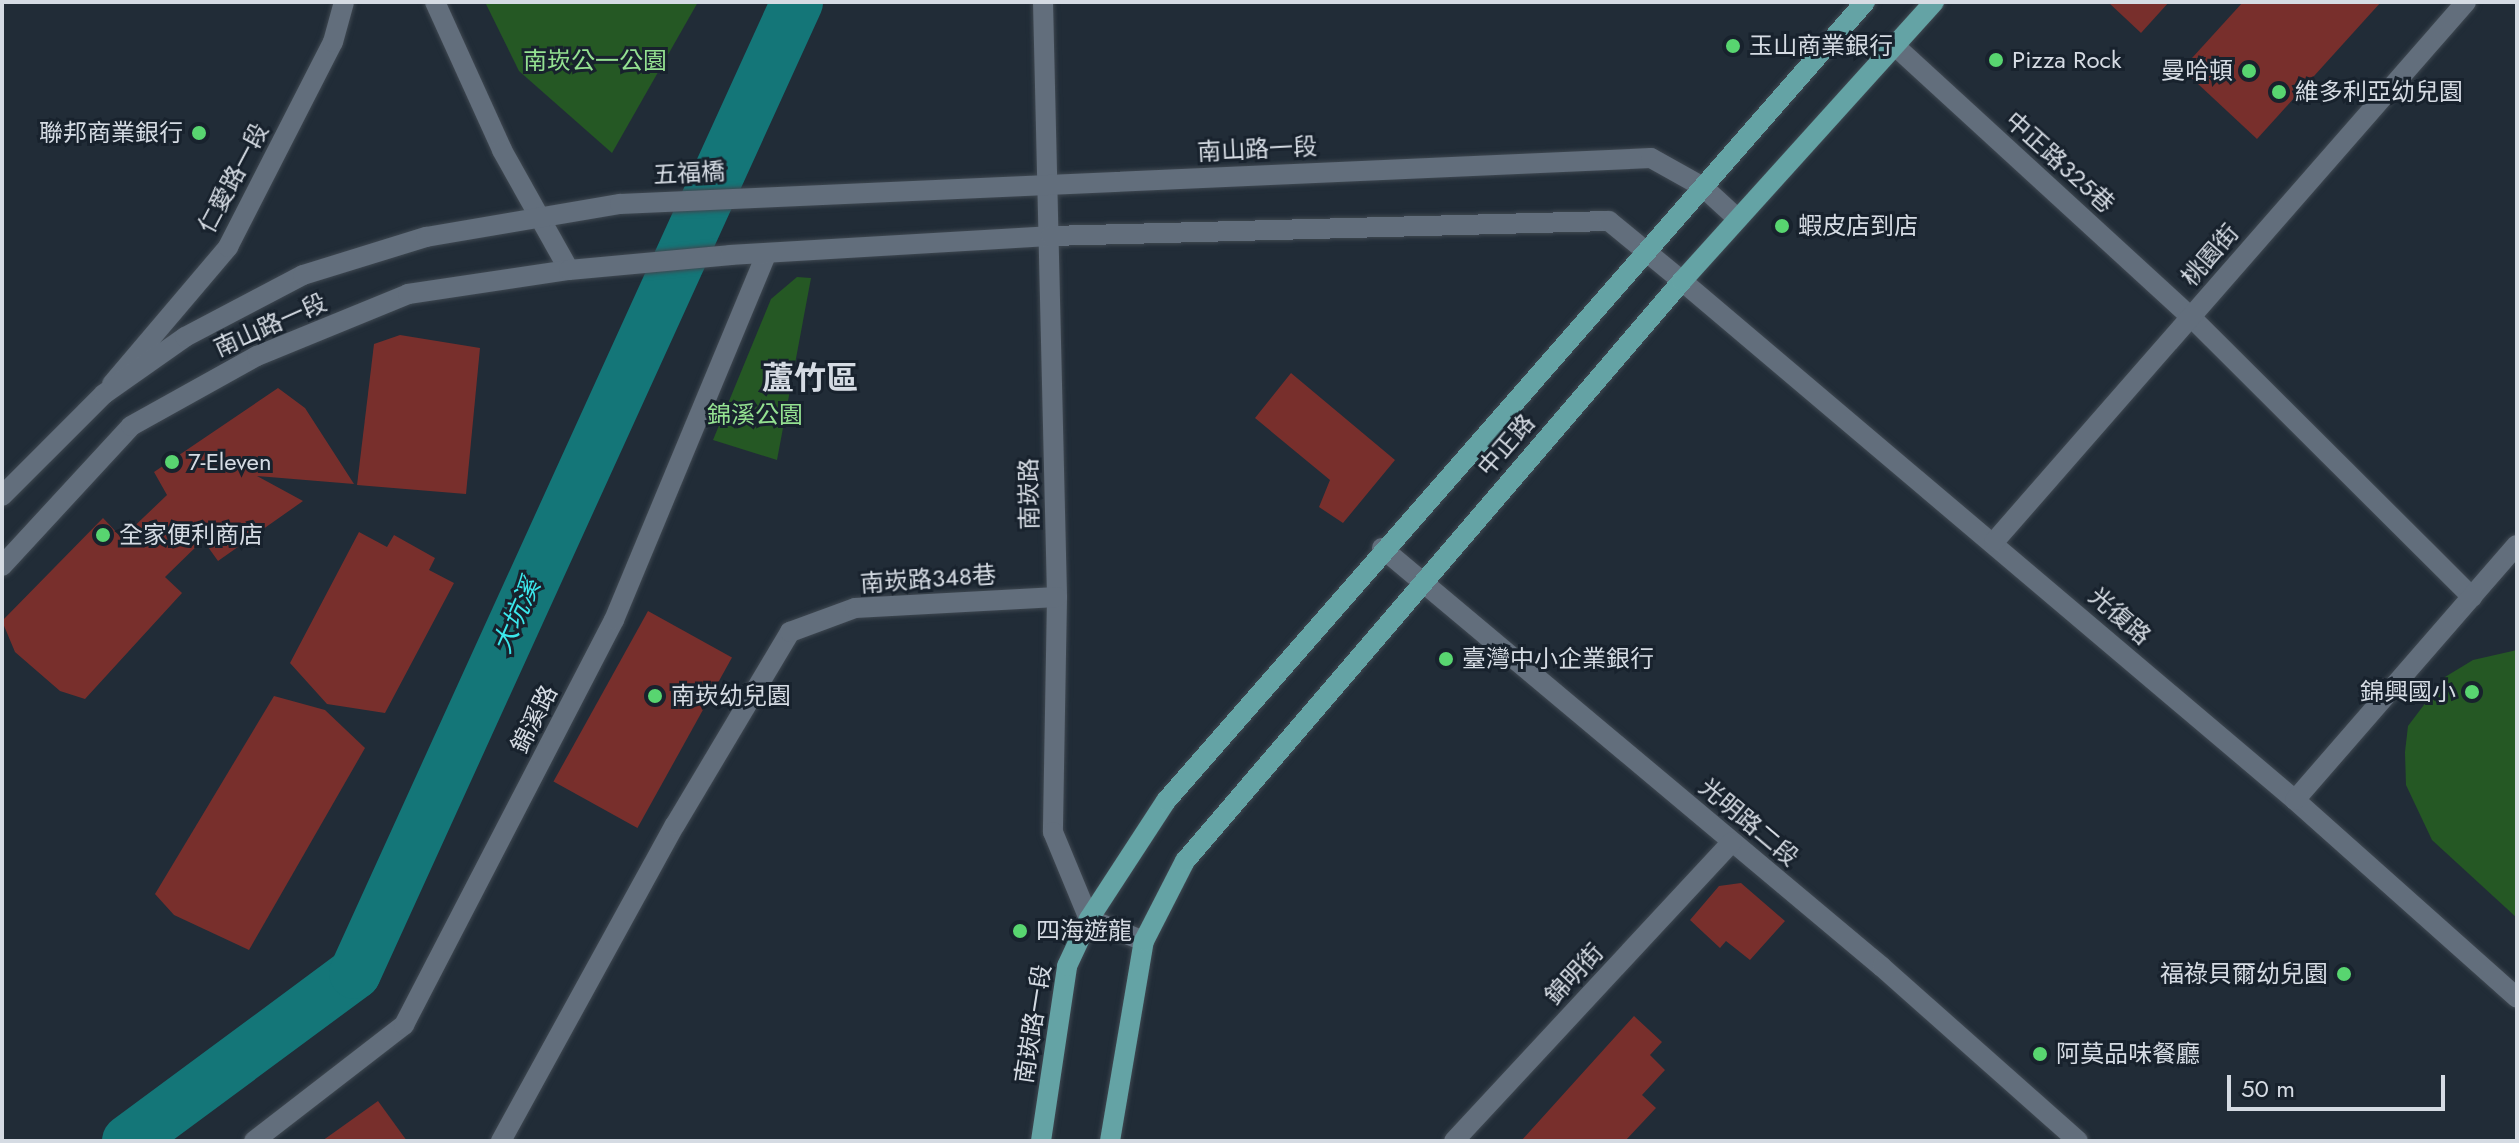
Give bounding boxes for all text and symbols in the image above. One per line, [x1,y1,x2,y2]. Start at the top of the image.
place label: 玉山商業銀行 [1749,32,1893,60]
marker: 玉山商業銀行 [1724,37,1742,55]
place label: Pizza Rock [2012,46,2122,74]
park label: 南崁公一公園 [523,47,667,75]
marker: Pizza Rock [1987,51,2005,69]
place label: 曼哈頓 [2161,57,2233,85]
marker: 曼哈頓 [2240,62,2258,80]
place label: 維多利亞幼兒園 [2295,78,2463,106]
marker: 維多利亞幼兒園 [2270,83,2288,101]
street label: 中正路325巷 [2000,106,2120,218]
street label: 仁愛路一段 [192,118,274,238]
place label: 聯邦商業銀行 [39,119,183,147]
marker: 聯邦商業銀行 [190,124,208,142]
street label: 南山路一段 [1196,131,1318,167]
street label: 五福橋 [652,157,726,189]
place label: 蝦皮店到店 [1798,212,1918,240]
marker: 蝦皮店到店 [1773,217,1791,235]
street label: 桃園街 [2176,218,2244,292]
street label: 南山路一段 [209,287,331,363]
district label: 蘆竹區 [762,359,858,397]
park label: 錦溪公園 [707,401,803,429]
street label: 中正路 [1472,408,1540,482]
place label: 7-Eleven [188,448,272,476]
marker: 7-Eleven [163,453,181,471]
street label: 南崁路 [1014,458,1044,530]
place label: 全家便利商店 [119,521,263,549]
marker: 全家便利商店 [94,526,112,544]
street label: 南崁路348巷 [859,560,997,598]
water label: 大坑溪 [487,574,547,658]
street label: 光復路 [2083,582,2157,650]
place label: 臺灣中小企業銀行 [1462,645,1654,673]
marker: 臺灣中小企業銀行 [1437,650,1455,668]
place label: 錦興國小 [2360,678,2456,706]
street label: 錦溪路 [505,680,563,758]
place label: 南崁幼兒園 [671,682,791,710]
marker: 錦興國小 [2463,683,2481,701]
marker: 南崁幼兒園 [646,687,664,705]
street label: 光明路二段 [1694,772,1804,872]
place label: 四海遊龍 [1036,917,1132,945]
marker: 四海遊龍 [1011,922,1029,940]
street label: 錦明街 [1539,938,1609,1010]
place label: 福祿貝爾幼兒園 [2160,960,2328,988]
street label: 南崁路一段 [1009,962,1057,1086]
marker: 福祿貝爾幼兒園 [2335,965,2353,983]
place label: 阿莫品味餐廳 [2056,1040,2200,1068]
marker: 阿莫品味餐廳 [2031,1045,2049,1063]
scale bar [2231,1059,2449,1109]
text: 50 m [2241,1071,2295,1106]

